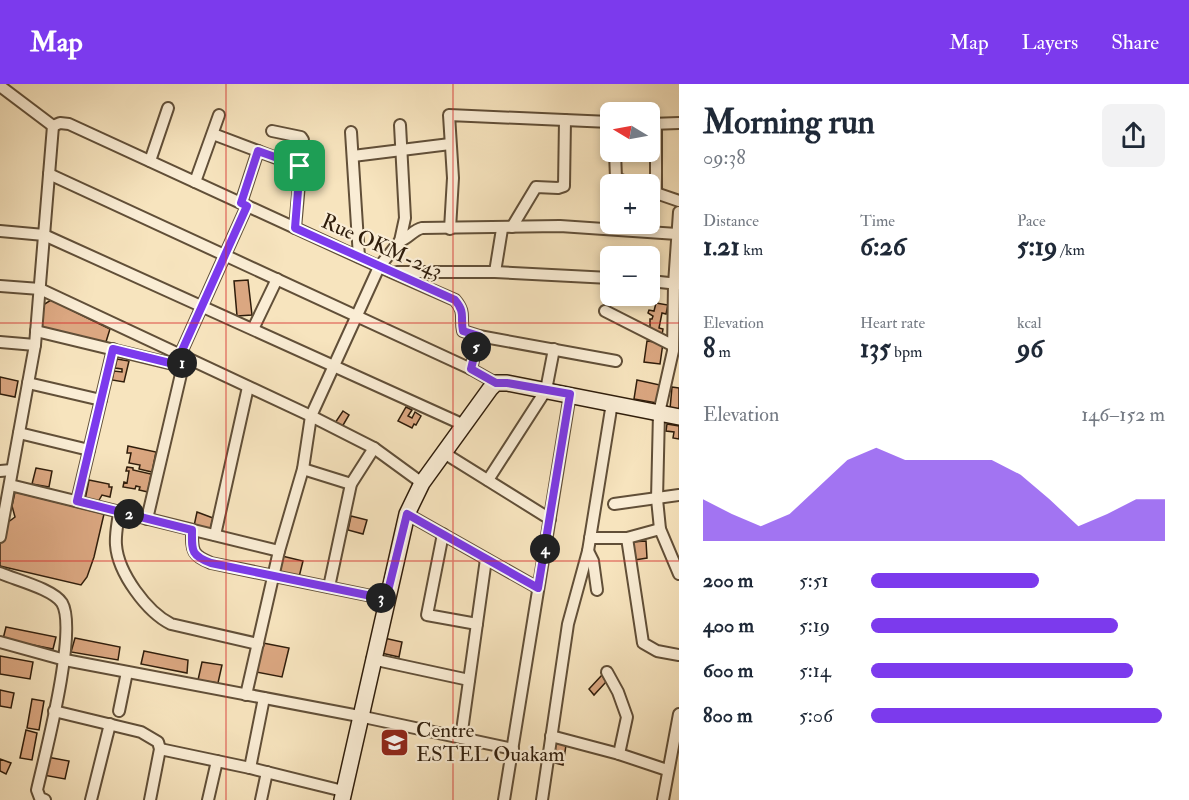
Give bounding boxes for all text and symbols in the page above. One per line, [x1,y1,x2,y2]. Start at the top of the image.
text: Map [30,25,83,60]
text: Map [949,29,989,56]
text: Layers [1022,29,1078,56]
text: Share [1111,29,1159,56]
north arrow [600,102,660,162]
map controls [600,102,660,306]
text: Morning run [703,102,875,143]
button: share [1102,104,1165,167]
pin [274,140,325,191]
text: 09:38 [703,145,746,170]
icon: arrive [283,149,316,182]
button: + [600,174,660,234]
street label: Rue OKM-243 [317,208,447,285]
text: Distance [703,211,759,231]
text: Time [860,211,895,231]
text: Pace [1017,211,1046,231]
text: 1.21 [703,231,740,263]
text: 6:26 [860,231,906,263]
text: 5:19 [1017,231,1057,263]
text: km [740,240,763,260]
text: /km [1057,240,1085,260]
button: − [600,246,660,306]
text: Elevation [703,313,764,333]
text: Heart rate [860,313,925,333]
text: kcal [1017,313,1042,333]
pin: 5 [461,332,491,362]
text: 8 [703,333,715,365]
text: 135 [860,333,891,365]
text: 96 [1017,333,1043,365]
text: 5 [472,337,480,357]
text: m [715,342,731,362]
text: bpm [891,342,922,362]
pin: 1 [167,348,197,378]
text: 1 [179,353,185,373]
text: Elevation [703,402,779,427]
text: 146–152 m [1081,402,1165,427]
pin: 2 [114,499,144,529]
text: 2 [125,504,133,524]
pin: 4 [530,534,560,564]
text: 4 [541,539,549,559]
text: 200 m [703,568,753,593]
text: 5:51 [799,568,829,593]
pin: 3 [366,583,396,613]
text: 3 [378,588,384,608]
text: 400 m [703,613,754,638]
text: 5:19 [799,613,830,638]
text: 600 m [703,658,753,683]
text: 5:14 [799,658,831,683]
text: 800 m [703,703,753,728]
text: 5:06 [799,703,833,728]
place label: Centre ESTEL Ouakam [416,717,565,768]
school or university icon: Centre ESTEL Ouakam [379,726,411,758]

